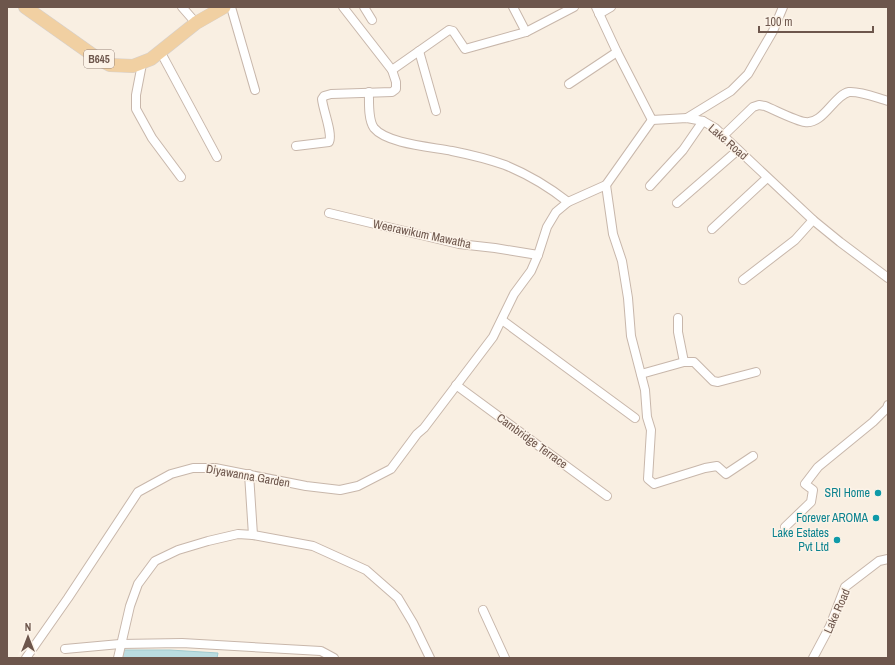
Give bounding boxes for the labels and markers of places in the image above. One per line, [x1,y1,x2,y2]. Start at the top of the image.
place label: SRI Home [825,485,870,501]
marker: SRI Home [873,488,883,498]
place label: Forever AROMA [796,510,868,526]
marker: Forever AROMA [871,513,881,523]
place label: Lake Estates Pvt Ltd [772,525,829,555]
marker: Lake Estates Pvt Ltd [832,535,842,545]

